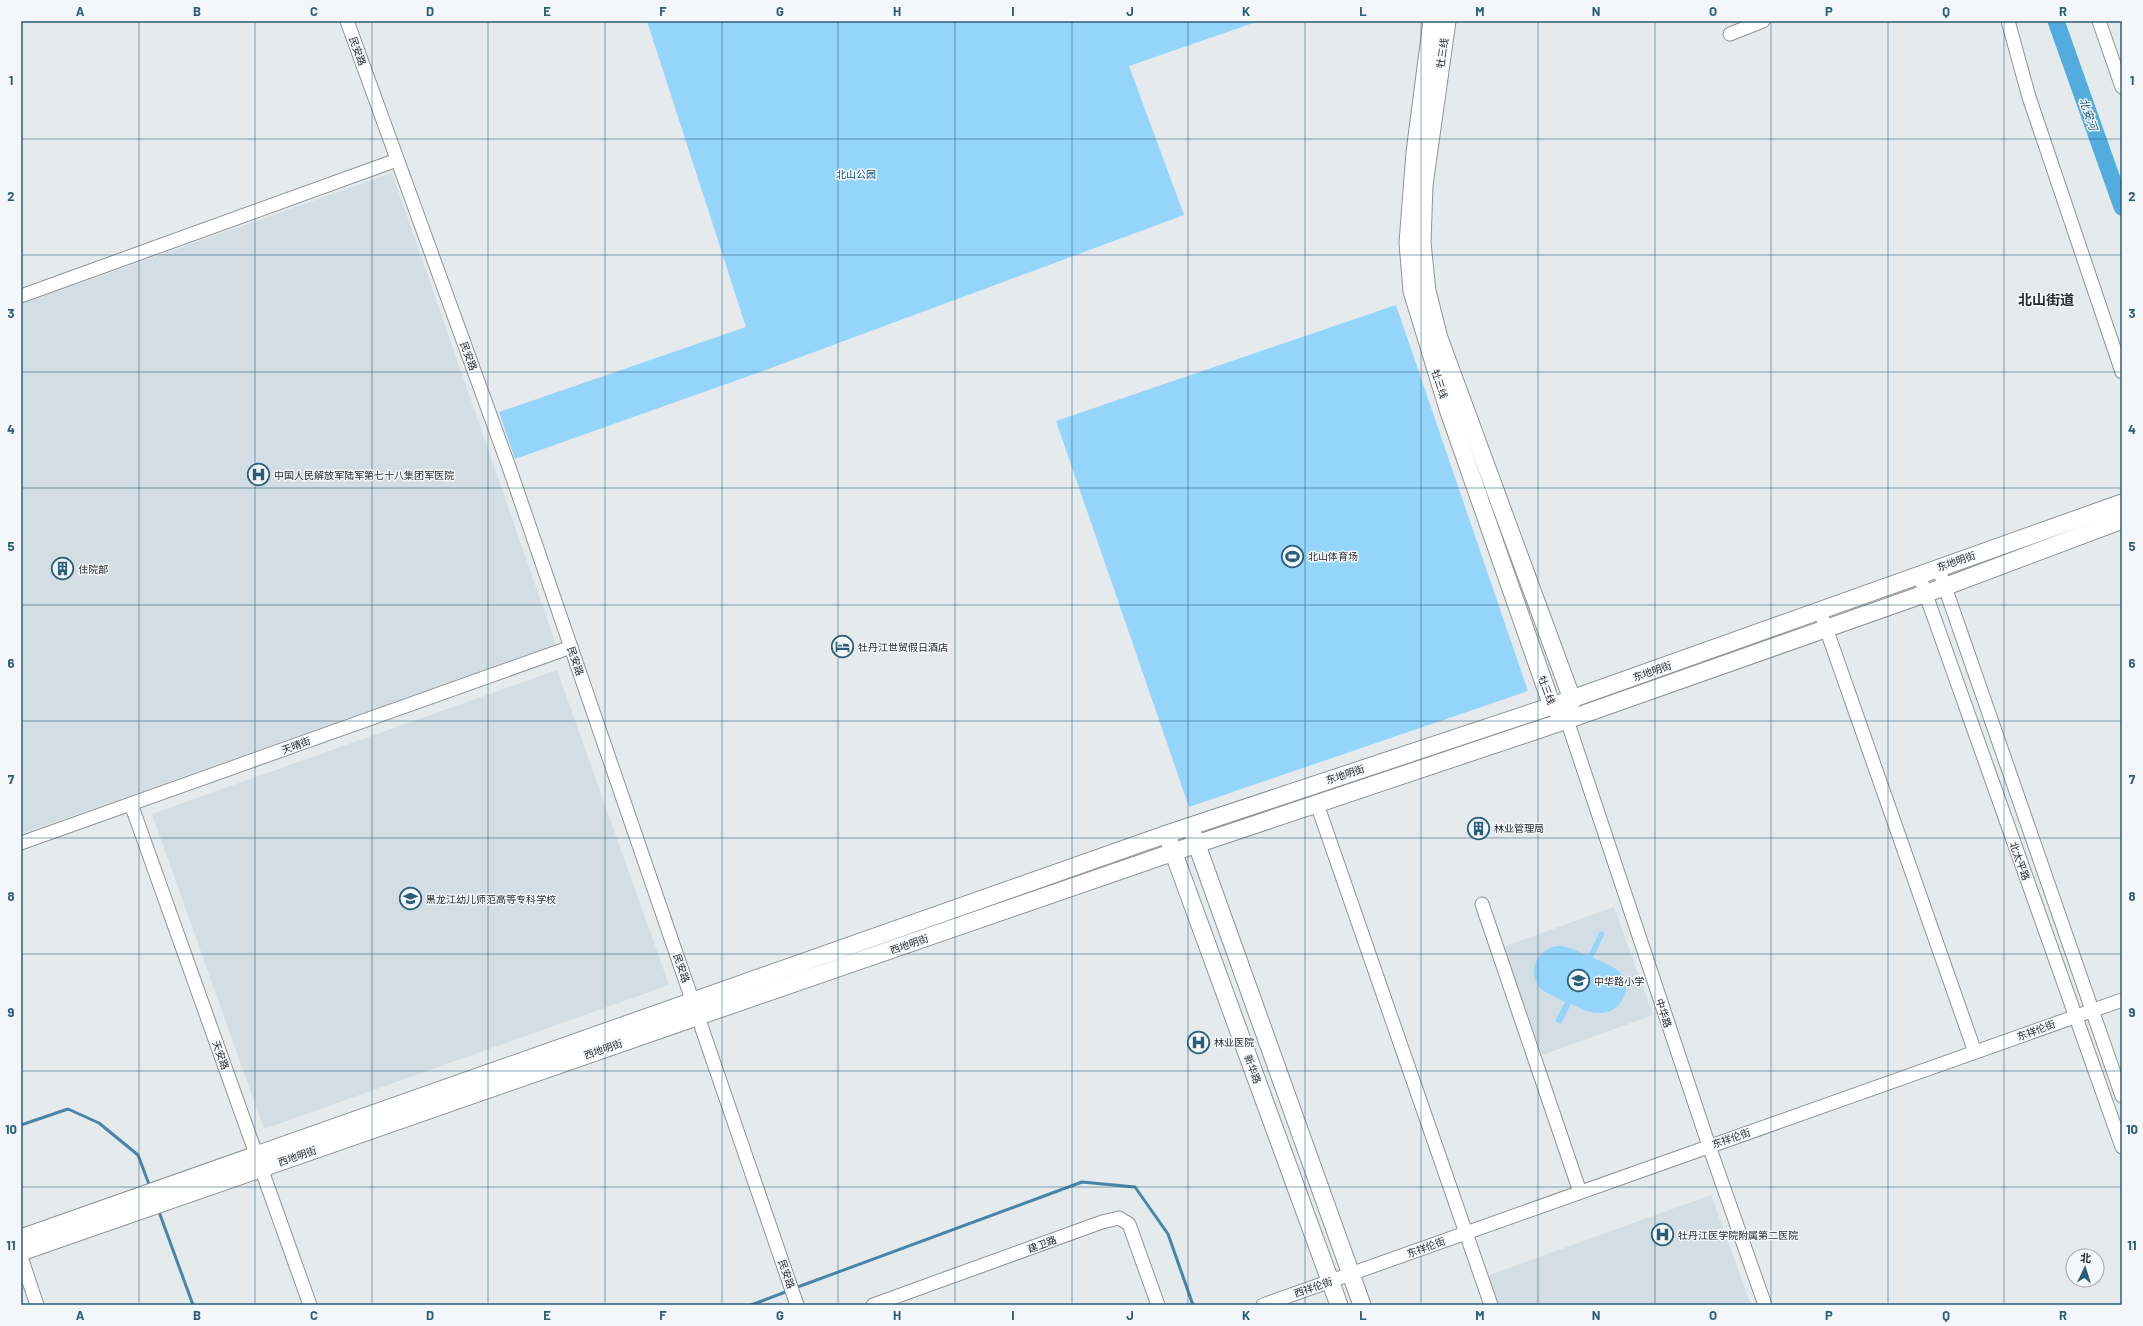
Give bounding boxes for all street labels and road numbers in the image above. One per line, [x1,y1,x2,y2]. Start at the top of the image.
street label: 民安路 [347,35,369,67]
street label: 牡三线 [1434,37,1450,69]
street label: 民安路 [458,340,480,372]
street label: 牡三线 [1430,368,1450,400]
street label: 东地明街 [1935,549,1977,573]
street label: 民安路 [565,645,587,677]
street label: 东地明街 [1631,659,1673,683]
street label: 牡三线 [1536,674,1558,706]
street label: 天晴街 [280,734,312,756]
street label: 东地明街 [1324,762,1366,786]
street label: 北太平路 [2008,840,2032,882]
street label: 西地明街 [888,932,930,956]
street label: 民安路 [671,952,693,984]
street label: 中华路 [1654,997,1674,1029]
street label: 东祥伦街 [2015,1018,2057,1042]
street label: 西地明街 [582,1037,624,1061]
street label: 天安路 [210,1039,232,1071]
street label: 新华路 [1242,1053,1264,1085]
street label: 东祥伦街 [1710,1126,1752,1150]
street label: 西地明街 [276,1144,318,1168]
street label: 建卫路 [1026,1233,1058,1255]
street label: 东祥伦街 [1405,1235,1447,1259]
street label: 民安路 [776,1258,798,1290]
street label: 西祥伦街 [1292,1275,1334,1299]

